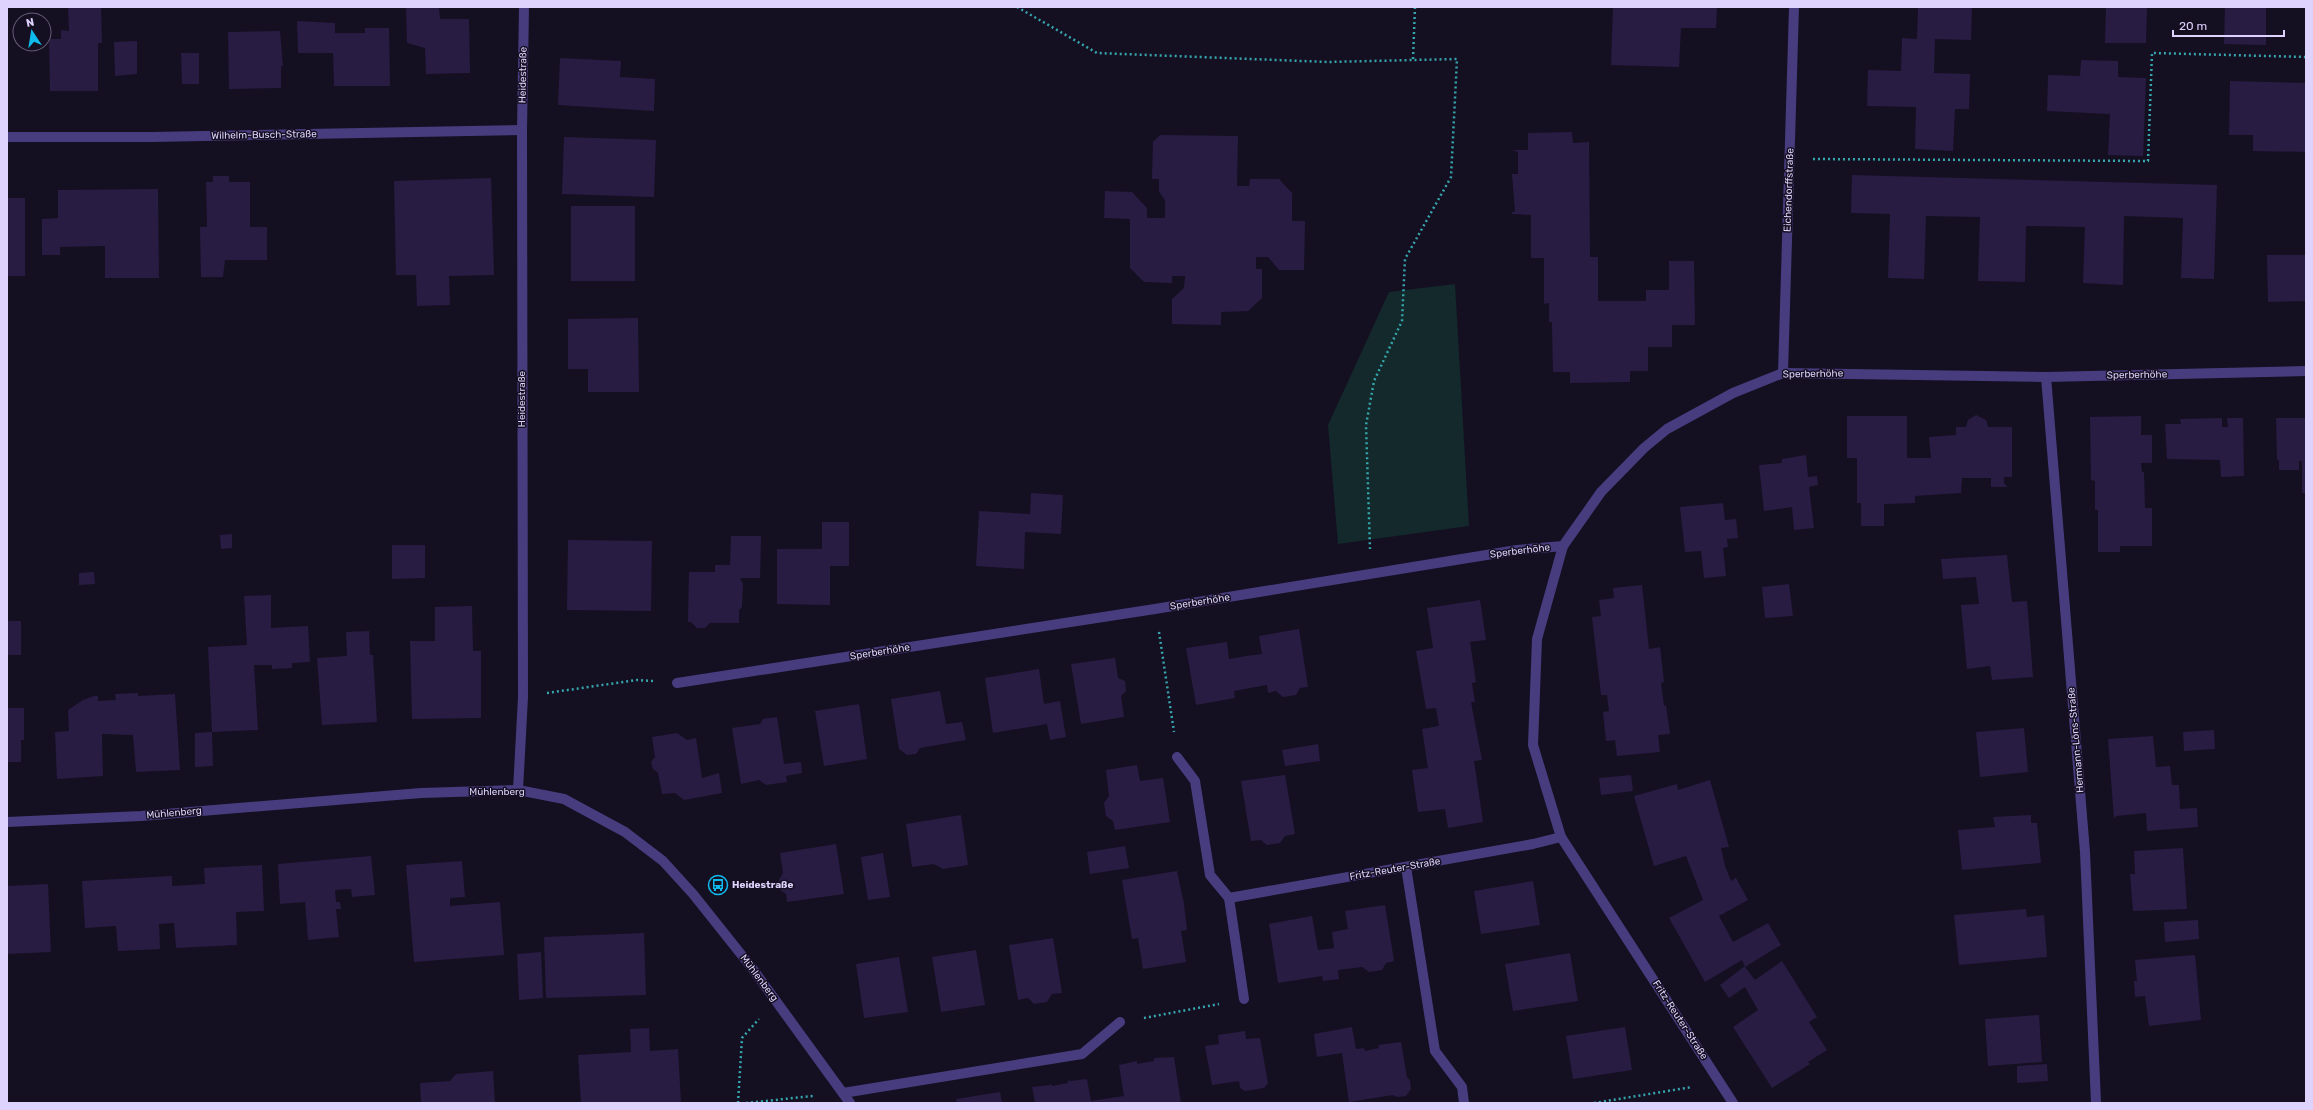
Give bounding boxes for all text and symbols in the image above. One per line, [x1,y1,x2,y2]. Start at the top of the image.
north arrow [12,12,52,52]
scale bar [2173,12,2284,38]
text: N [25,16,35,30]
text: 20 m [2179,19,2207,33]
street label: Heidestraße [517,46,529,103]
street label: Wilhelm-Busch-Straße [211,128,317,142]
street label: Eichendorffstraße [1782,147,1796,232]
street label: Sperberhöhe [1783,367,1844,381]
street label: Sperberhöhe [2107,368,2168,382]
street label: Heidestraße [516,370,528,427]
street label: Sperberhöhe [1489,541,1551,561]
street label: Sperberhöhe [1169,591,1231,613]
street label: Sperberhöhe [849,641,911,663]
street label: Hermann-Löns-Straße [2065,686,2087,793]
street label: Mühlenberg [469,786,525,798]
street label: Mühlenberg [146,805,202,821]
street label: Fritz-Reuter-Straße [1349,855,1442,883]
bus stop icon: Heidestraße [707,874,729,896]
place label: Heidestraße [732,879,793,891]
street label: Mühlenberg [738,952,780,1004]
street label: Fritz-Reuter-Straße [1650,978,1710,1062]

